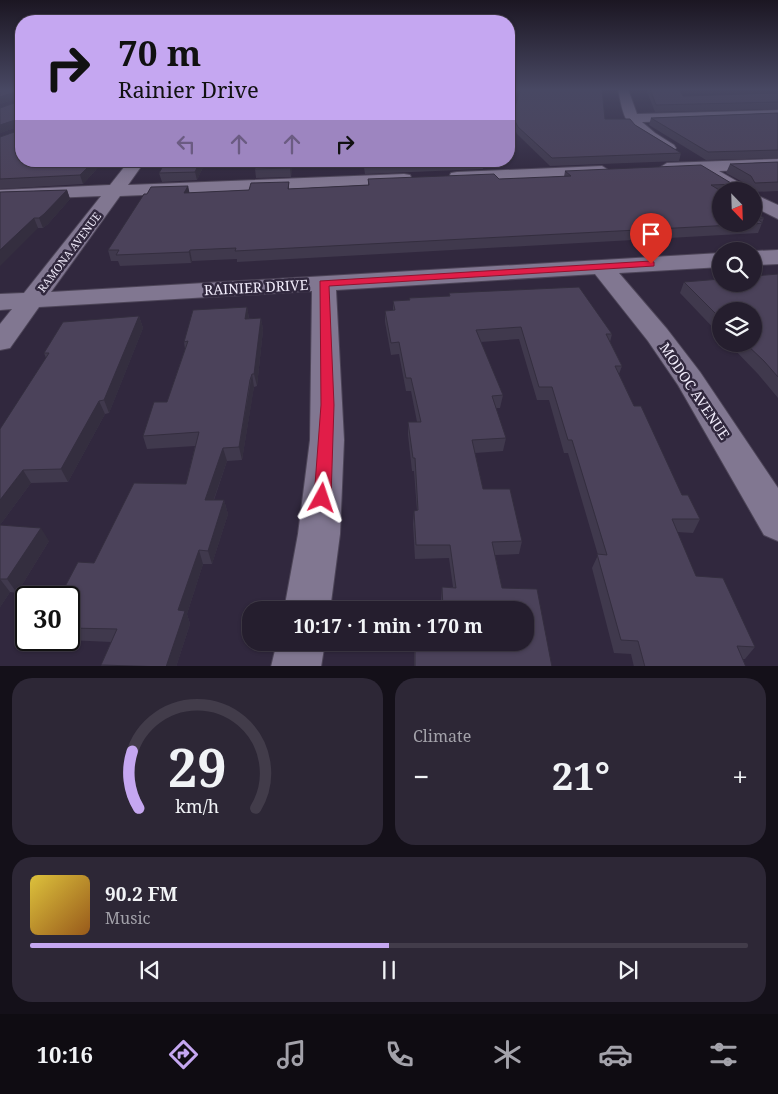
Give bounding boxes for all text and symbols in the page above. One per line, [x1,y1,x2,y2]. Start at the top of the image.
text: 70 m [118,29,201,76]
icon: right [35,35,100,100]
text: Rainier Drive [118,74,259,104]
icon: left [172,130,200,158]
icon: ahead [225,130,253,158]
icon: ahead [278,130,306,158]
icon: right [331,130,359,158]
north arrow [712,182,762,232]
map controls [712,182,762,352]
street label: RAMONA AVENUE [34,209,104,295]
pin [630,213,672,264]
icon: arrive [637,220,665,248]
button: search [712,242,762,292]
street label: RAINIER DRIVE [203,275,309,299]
button: layers [712,302,762,352]
street label: MODOC AVENUE [656,339,735,443]
position arrow [295,471,347,523]
speed limit sign: 30 [15,586,80,651]
text: 10:17 · 1 min · 170 m [293,613,483,639]
text: Climate [413,725,471,747]
text: 29 [168,731,227,802]
text: 21° [552,749,610,801]
text: − [413,757,429,795]
text: + [732,757,748,795]
text: km/h [176,794,219,818]
text: 90.2 FM [105,881,178,907]
text: Music [105,907,150,929]
icon: previous [136,956,164,984]
icon: pause [375,956,403,984]
icon: next [614,956,642,984]
icon: directions [166,1037,201,1072]
icon: music [274,1037,309,1072]
icon: phone [382,1037,417,1072]
icon: climate [490,1037,525,1072]
icon: car [598,1037,633,1072]
icon: filters [706,1037,741,1072]
text: 10:16 [37,1039,93,1069]

